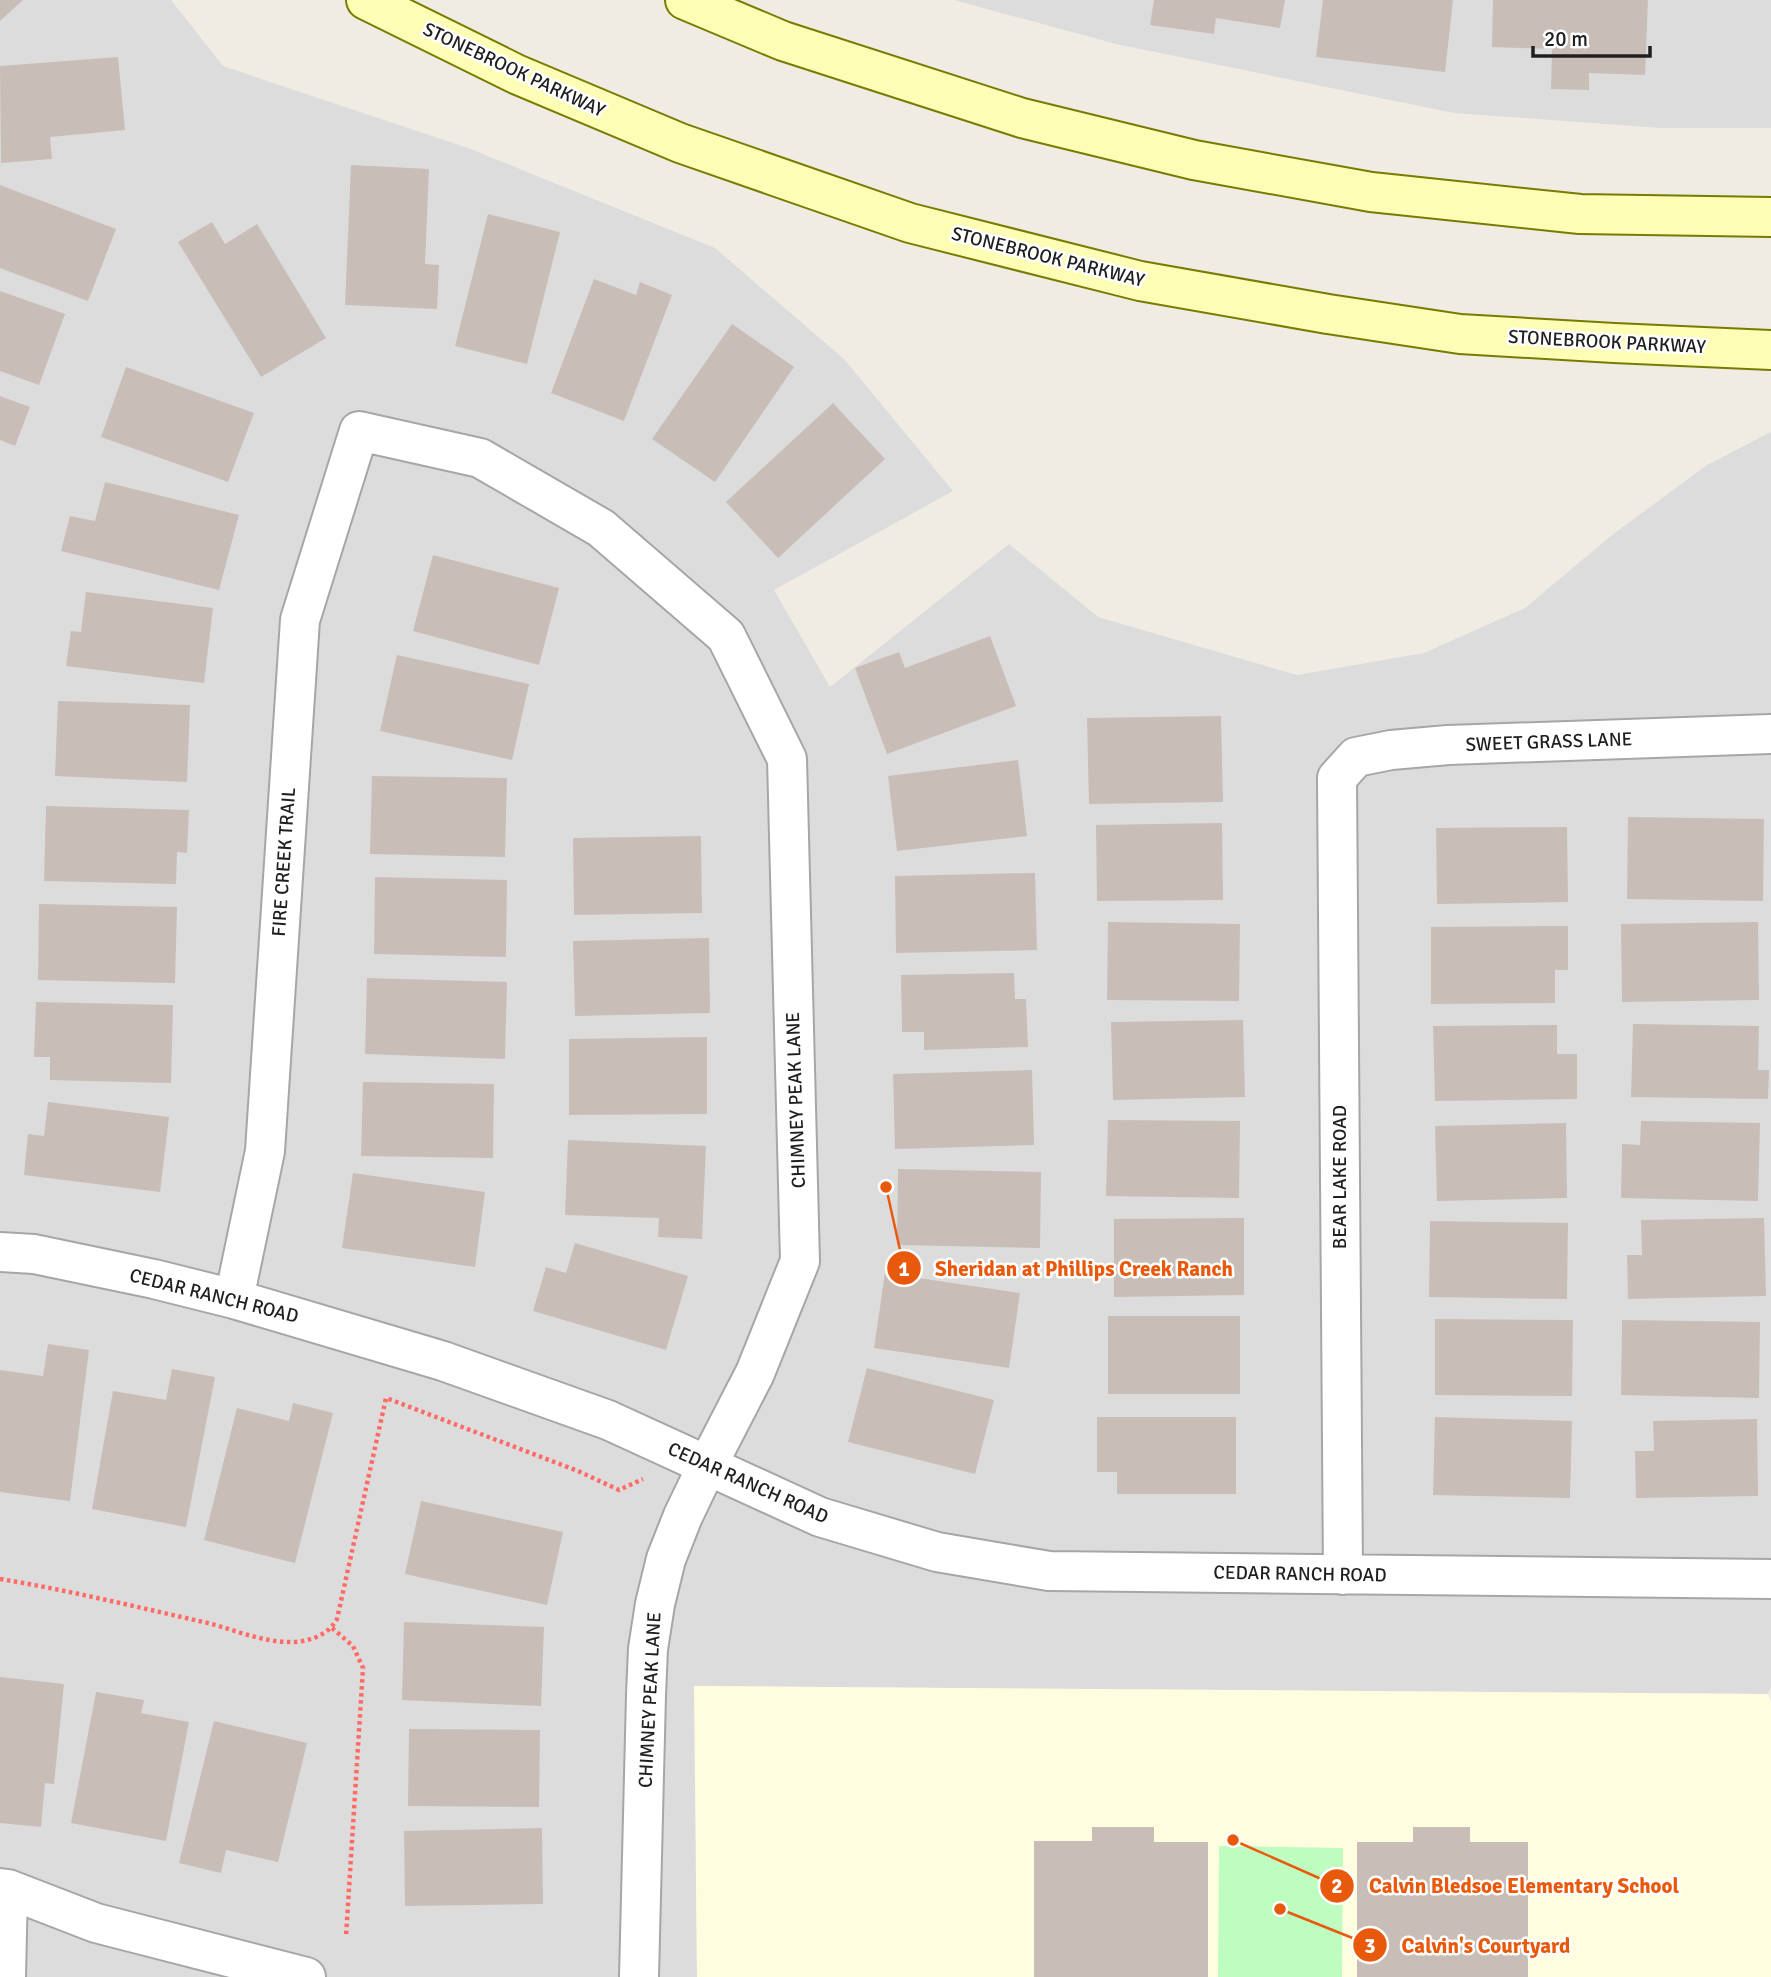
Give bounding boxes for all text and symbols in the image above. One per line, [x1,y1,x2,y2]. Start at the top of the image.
scale bar [1533,14,1650,58]
street label: STONEBROOK PARKWAY [419,17,609,123]
text: 20 m [1544,26,1588,52]
street label: STONEBROOK PARKWAY [949,221,1147,293]
street label: STONEBROOK PARKWAY [1508,325,1707,359]
street label: SWEET GRASS LANE [1465,727,1633,757]
street label: FIRE CREEK TRAIL [267,786,301,937]
street label: CHIMNEY PEAK LANE [781,1011,811,1189]
street label: BEAR LAKE ROAD [1328,1105,1352,1249]
callout: Sheridan at Phillips Creek Ranch [886,1247,1247,1289]
text: 1 [898,1256,910,1282]
text: Sheridan at Phillips Creek Ranch [935,1256,1233,1282]
street label: CEDAR RANCH ROAD [127,1263,301,1329]
street label: CEDAR RANCH ROAD [664,1437,832,1529]
street label: CEDAR RANCH ROAD [1213,1560,1387,1588]
street label: CHIMNEY PEAK LANE [633,1611,667,1789]
callout: Calvin Bledsoe Elementary School [1320,1865,1693,1907]
text: 2 [1331,1873,1343,1899]
text: Calvin Bledsoe Elementary School [1369,1873,1680,1899]
callout: Calvin's Courtyard [1352,1924,1584,1966]
text: 3 [1364,1933,1376,1959]
text: Calvin's Courtyard [1402,1933,1570,1959]

